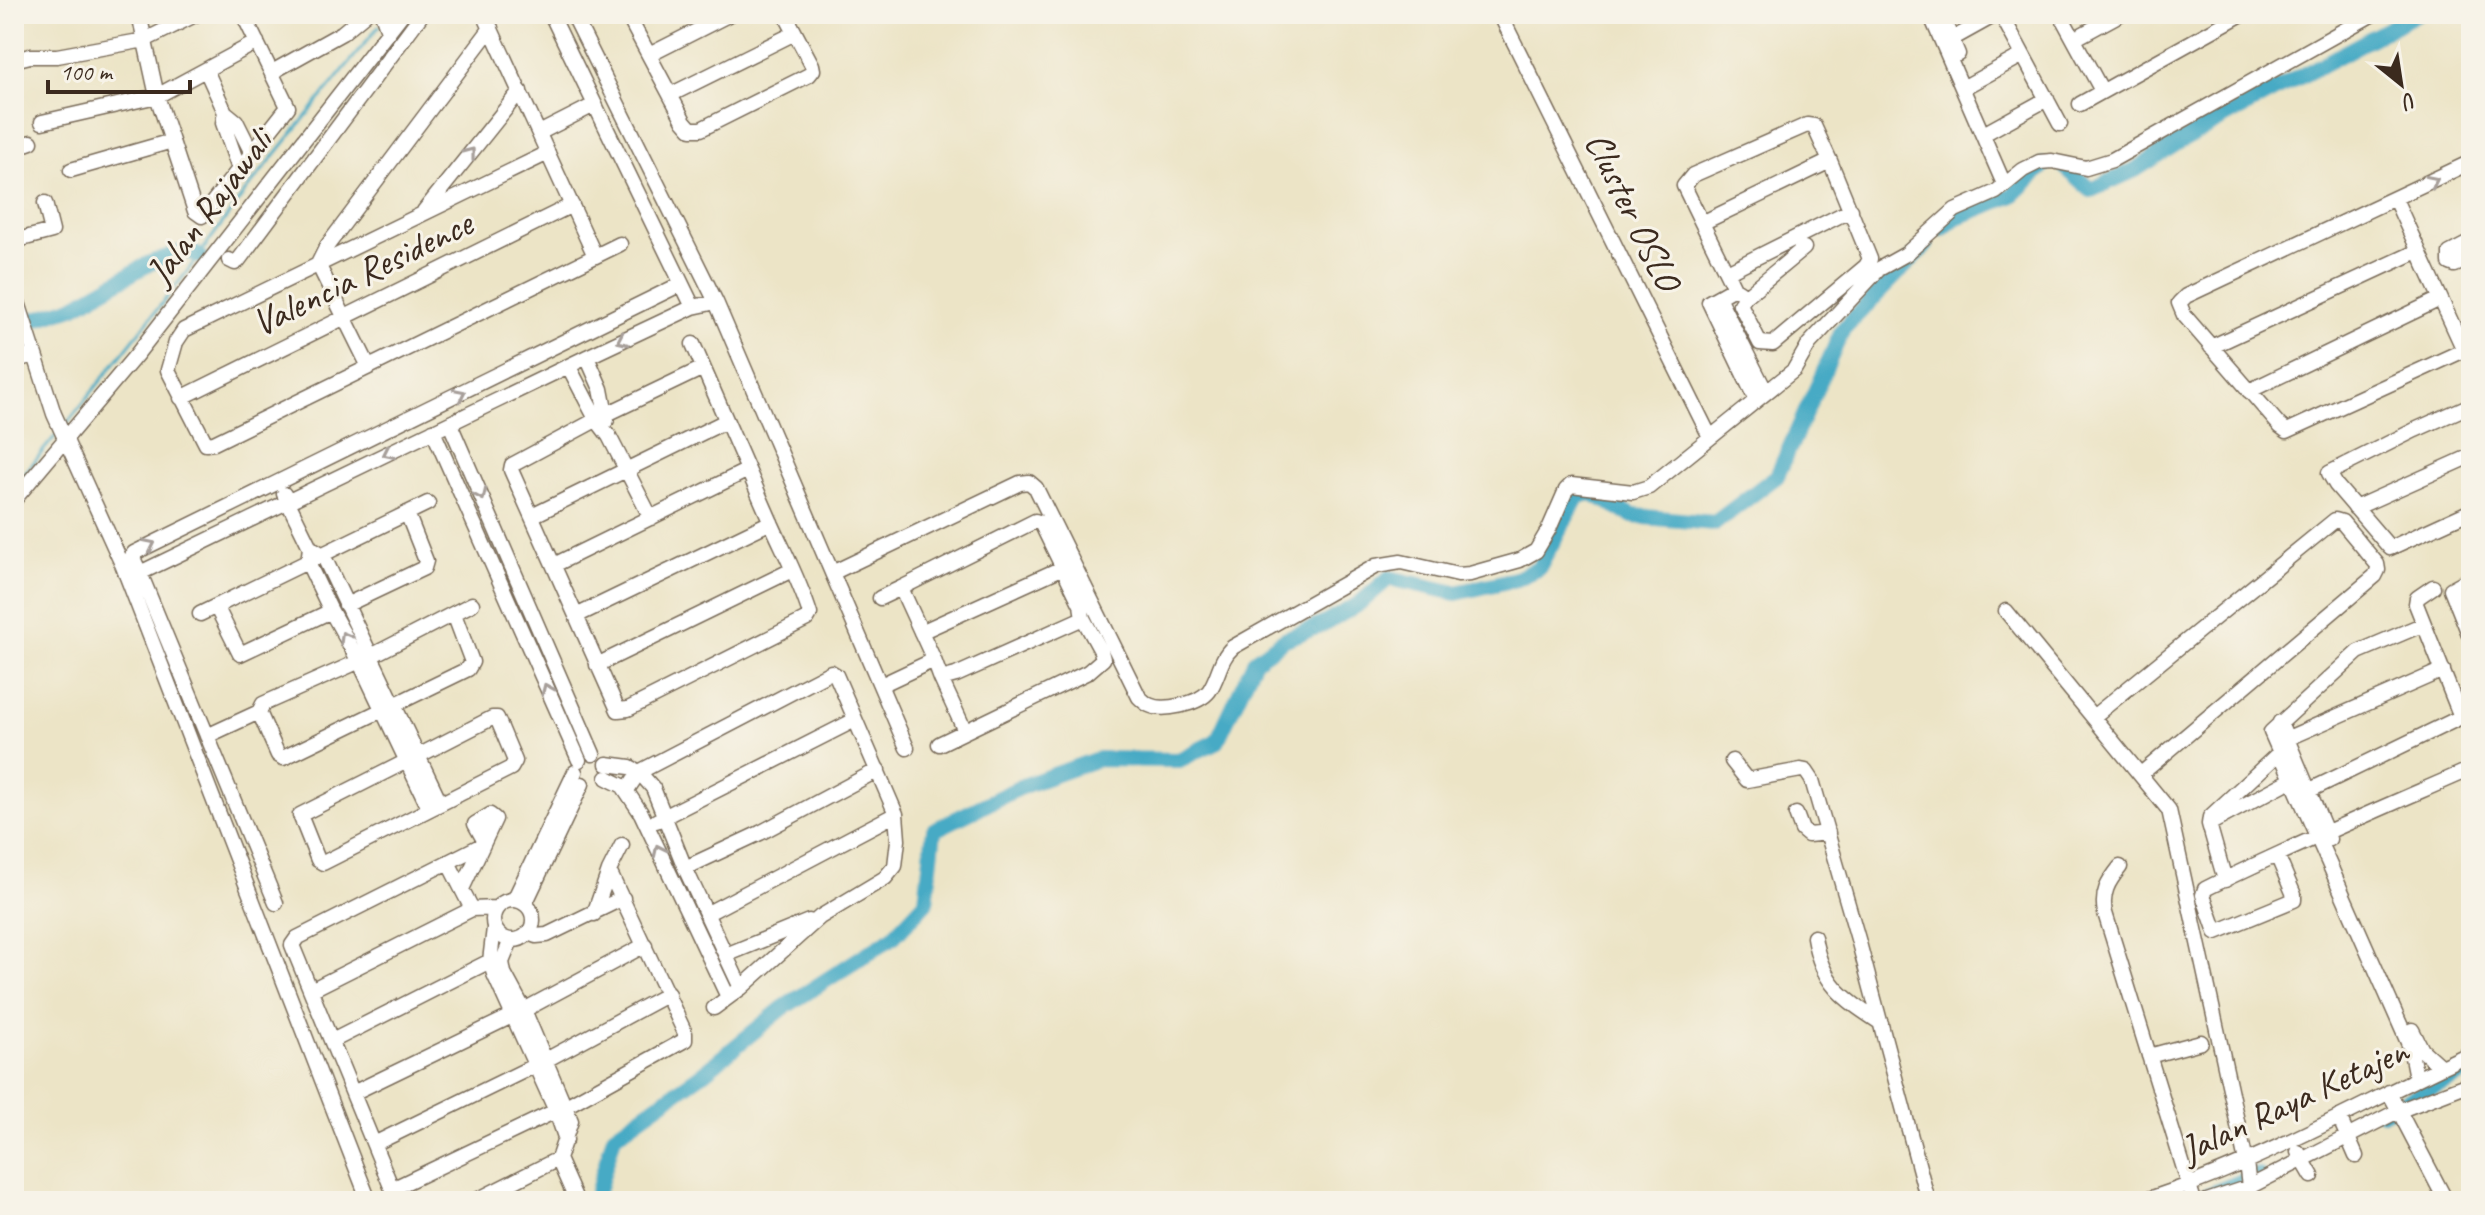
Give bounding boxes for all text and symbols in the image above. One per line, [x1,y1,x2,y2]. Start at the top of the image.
scale bar [48,44,190,94]
north arrow [2361,44,2441,124]
text: 100 m [60,57,114,87]
text: U [2395,86,2422,117]
street label: Jalan Rajawali [134,116,286,296]
street label: Cluster OSLO [1575,124,1693,301]
one-way arrow [460,148,475,162]
one-way arrow [2424,175,2439,190]
street label: Valencia Residence [244,198,482,346]
one-way arrow [616,330,630,346]
one-way arrow [451,388,466,404]
one-way arrow [381,443,396,459]
one-way arrow [471,487,487,501]
one-way arrow [142,539,157,555]
one-way arrow [339,631,355,646]
one-way arrow [541,683,557,697]
one-way arrow [652,844,668,859]
street label: Jalan Raya Ketajen [2171,1026,2417,1174]

